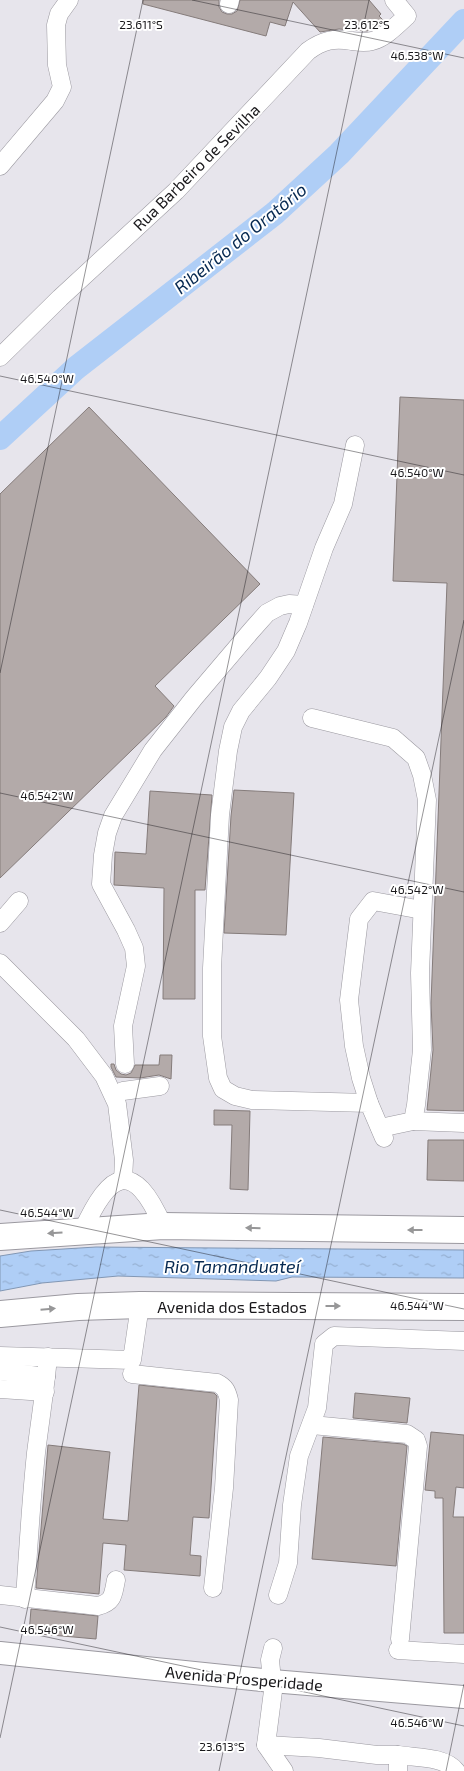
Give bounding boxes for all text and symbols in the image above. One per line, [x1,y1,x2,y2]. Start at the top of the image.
text: 23.611°S [119,17,163,31]
text: 23.612°S [344,17,390,31]
text: 46.538°W [390,48,444,62]
street label: Rua Barbeiro de Sevilha [129,100,263,234]
water label: Ribeirão do Oratório [169,178,311,298]
text: 46.540°W [20,371,74,385]
text: 46.540°W [390,465,444,479]
text: 46.542°W [20,788,74,802]
text: 46.542°W [390,882,444,896]
text: 46.544°W [20,1205,74,1219]
one-way arrow [245,1224,261,1232]
one-way arrow [407,1225,423,1233]
one-way arrow [47,1229,63,1237]
water label: Rio Tamanduateí [164,1255,302,1277]
street label: Avenida dos Estados [157,1297,307,1316]
text: 46.544°W [390,1298,444,1312]
one-way arrow [326,1303,342,1311]
one-way arrow [41,1304,57,1312]
text: 46.546°W [20,1622,74,1636]
street label: Avenida Prosperidade [164,1662,324,1694]
text: 46.546°W [390,1715,444,1729]
text: 23.613°S [199,1739,245,1753]

